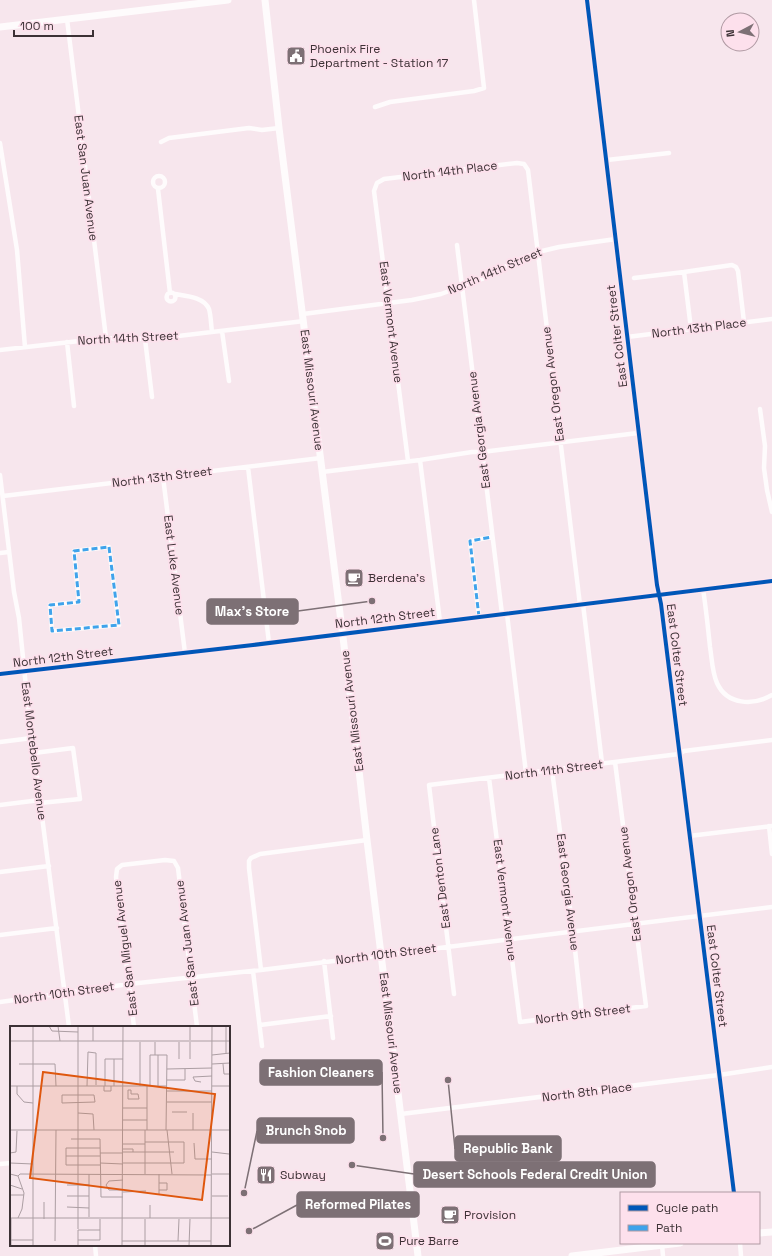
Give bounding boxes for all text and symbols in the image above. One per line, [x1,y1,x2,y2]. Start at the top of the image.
scale bar [14,12,93,38]
north arrow [720,12,760,52]
text: 100 m [20,18,54,34]
text: N [723,29,737,38]
place label: Phoenix Fire Department - Station 17 [310,41,448,71]
public building icon: Phoenix Fire Department - Station 17 [285,45,307,67]
street label: East San Juan Avenue [70,114,102,242]
street label: North 14th Place [402,157,498,185]
street label: North 14th Street [445,244,545,298]
street label: East Vermont Avenue [376,260,406,384]
street label: East Colter Street [603,284,631,388]
street label: North 13th Place [651,314,747,342]
street label: East Oregon Avenue [538,326,568,442]
street label: North 14th Street [77,327,179,349]
street label: East Missouri Avenue [297,329,327,451]
street label: East Georgia Avenue [464,370,494,490]
street label: North 13th Street [111,463,213,491]
street label: East Luke Avenue [160,514,188,616]
cafe icon: Berdena's [343,567,365,589]
place label: Berdena's [368,570,425,586]
callout: Max's Store [207,599,298,624]
text: Max's Store [215,603,289,620]
street label: East Colter Street [663,603,691,707]
street label: North 12th Street [334,604,436,632]
street label: North 12th Street [12,643,114,671]
street label: East Missouri Avenue [337,650,367,772]
street label: East Montebello Avenue [18,681,50,821]
street label: North 11th Street [504,756,604,784]
street label: East Oregon Avenue [615,826,645,942]
street label: East Denton Lane [426,827,454,929]
street label: East Georgia Avenue [553,832,583,952]
street label: East Vermont Avenue [490,838,520,962]
street label: East San Miguel Avenue [109,879,141,1017]
street label: East San Juan Avenue [171,879,203,1007]
street label: East Colter Street [703,924,731,1028]
street label: North 10th Street [335,940,437,968]
street label: East Missouri Avenue [376,972,406,1094]
street label: North 10th Street [13,978,115,1008]
street label: North 9th Street [534,1000,632,1028]
inset map [10,1026,230,1246]
callout: Fashion Cleaners [260,1060,382,1085]
text: Fashion Cleaners [268,1064,374,1081]
street label: North 8th Place [541,1079,633,1105]
callout: Brunch Snob [257,1118,354,1143]
text: Brunch Snob [266,1122,346,1139]
callout: Republic Bank [455,1136,561,1161]
text: Republic Bank [463,1140,553,1157]
callout: Desert Schools Federal Credit Union [414,1162,655,1187]
restaurant icon: Subway [255,1164,277,1186]
text: Desert Schools Federal Credit Union [422,1166,648,1183]
place label: Subway [280,1167,326,1183]
callout: Reformed Pilates [297,1192,419,1217]
legend [620,1192,760,1244]
text: Reformed Pilates [305,1196,411,1213]
text: Cycle path [656,1200,718,1216]
cafe icon: Provision [439,1204,461,1226]
place label: Provision [464,1207,516,1223]
text: Path [656,1220,682,1236]
sports icon: Pure Barre [374,1230,396,1252]
place label: Pure Barre [399,1233,459,1249]

